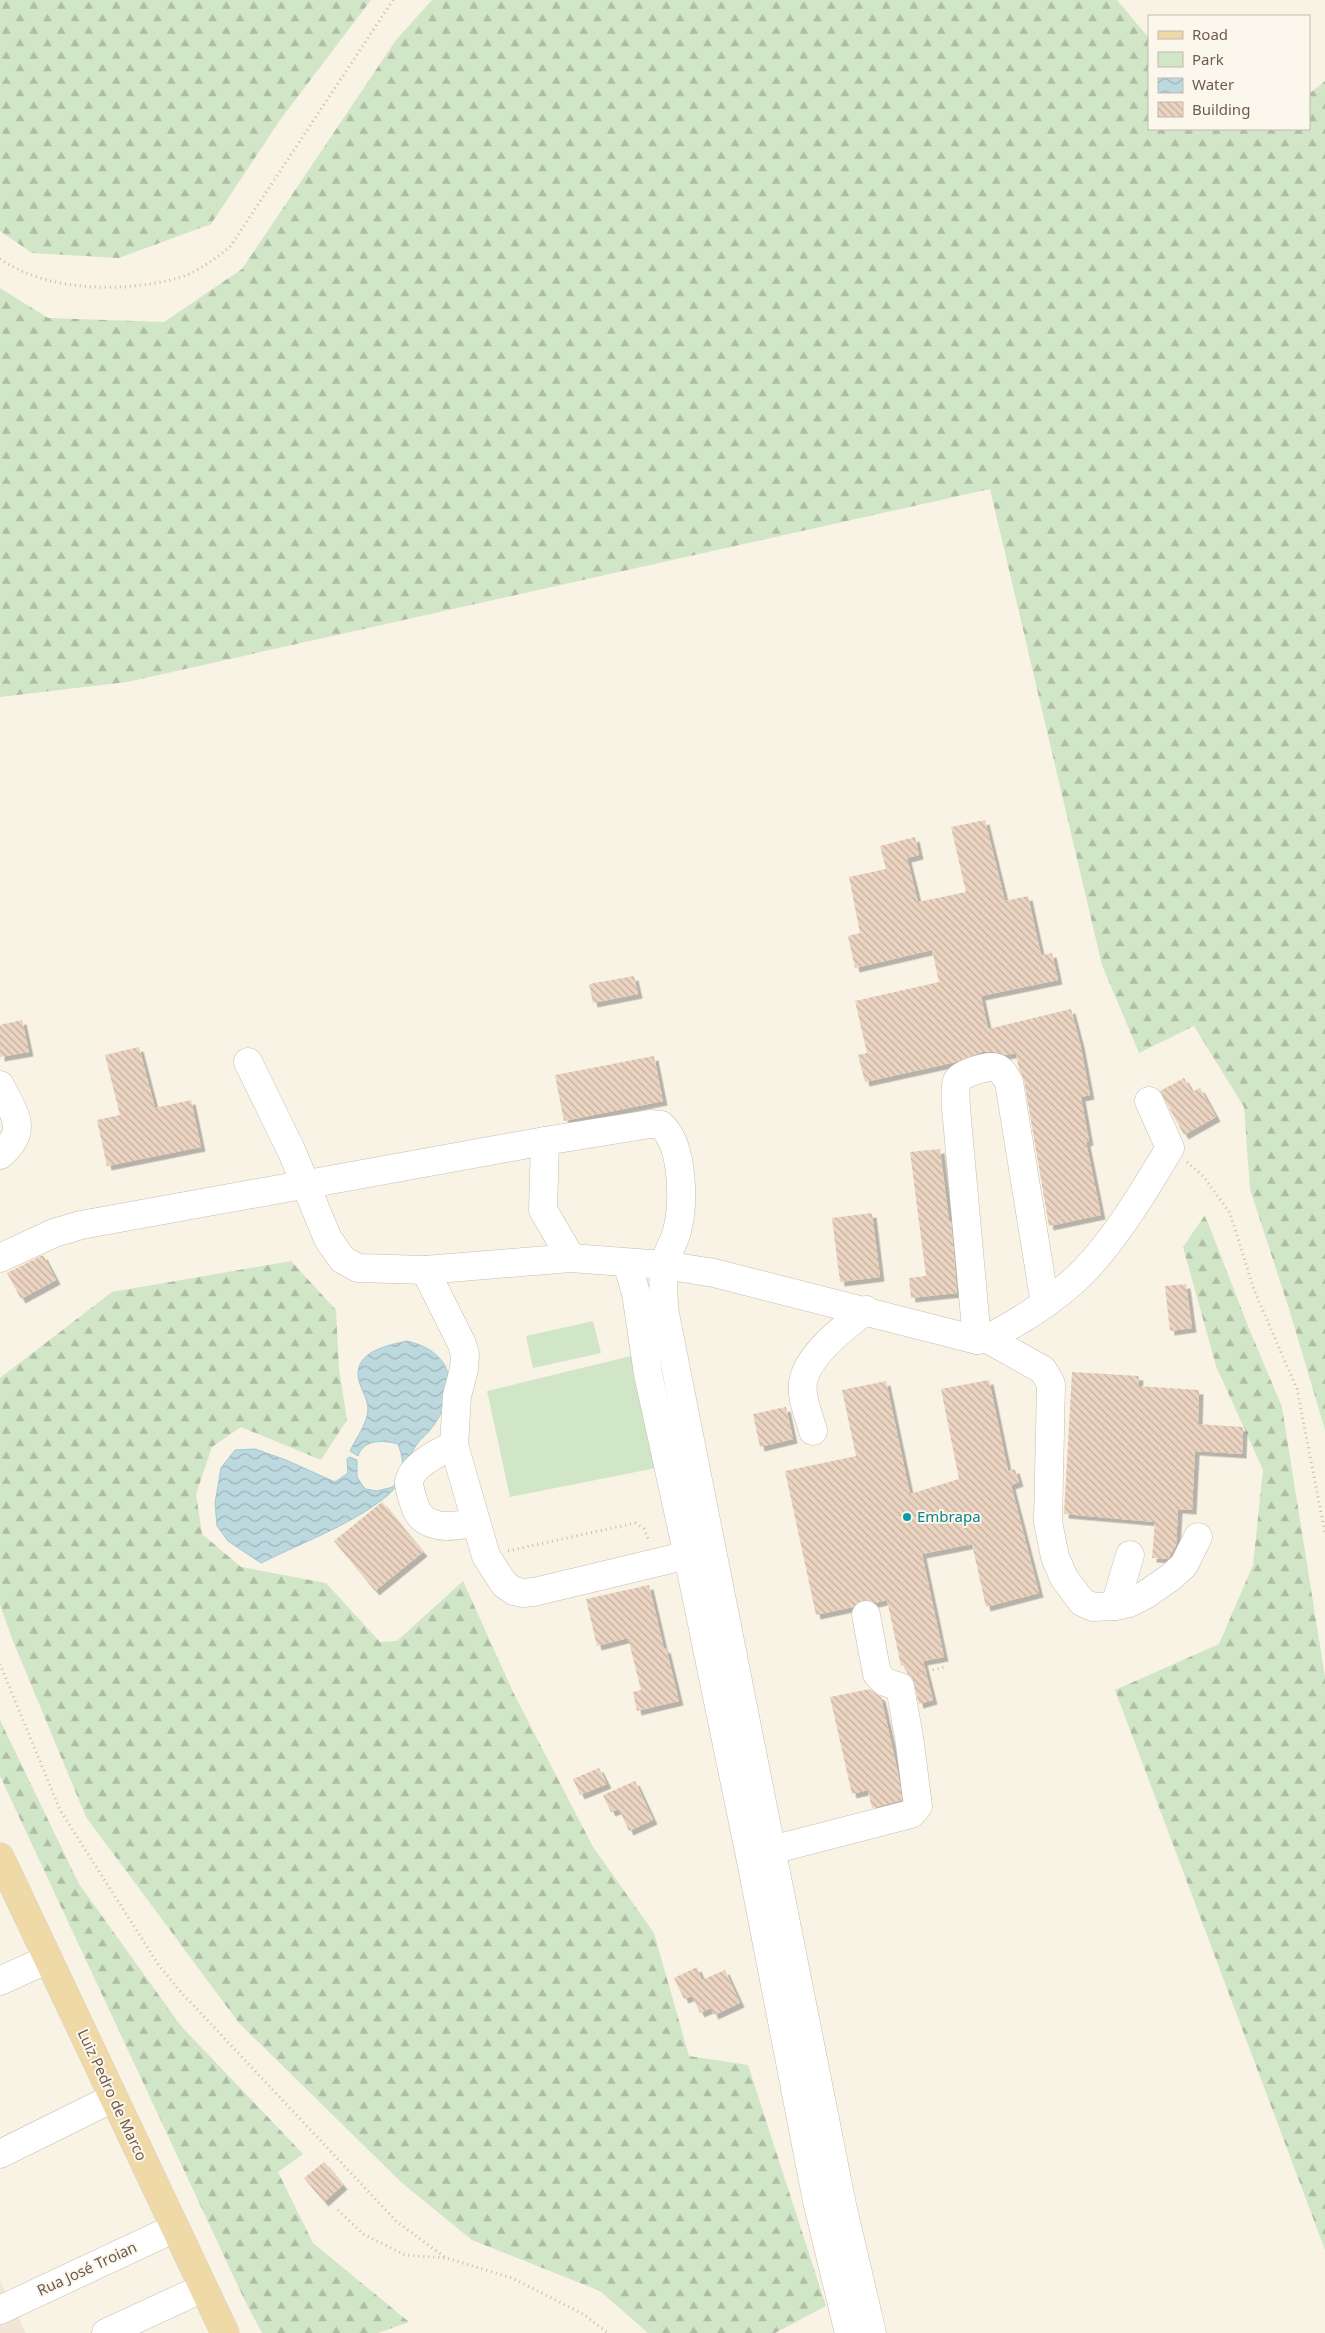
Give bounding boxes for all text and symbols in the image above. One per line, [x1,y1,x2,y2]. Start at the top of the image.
legend [1148,15,1310,130]
text: Road [1192,24,1228,44]
text: Park [1192,49,1224,69]
text: Water [1192,74,1234,94]
text: Building [1192,99,1250,119]
place label: Embrapa [917,1506,981,1526]
marker: Embrapa [901,1511,913,1523]
street label: Luiz Pedro de Marco [74,2025,152,2164]
street label: Rua José Troian [34,2236,140,2300]

